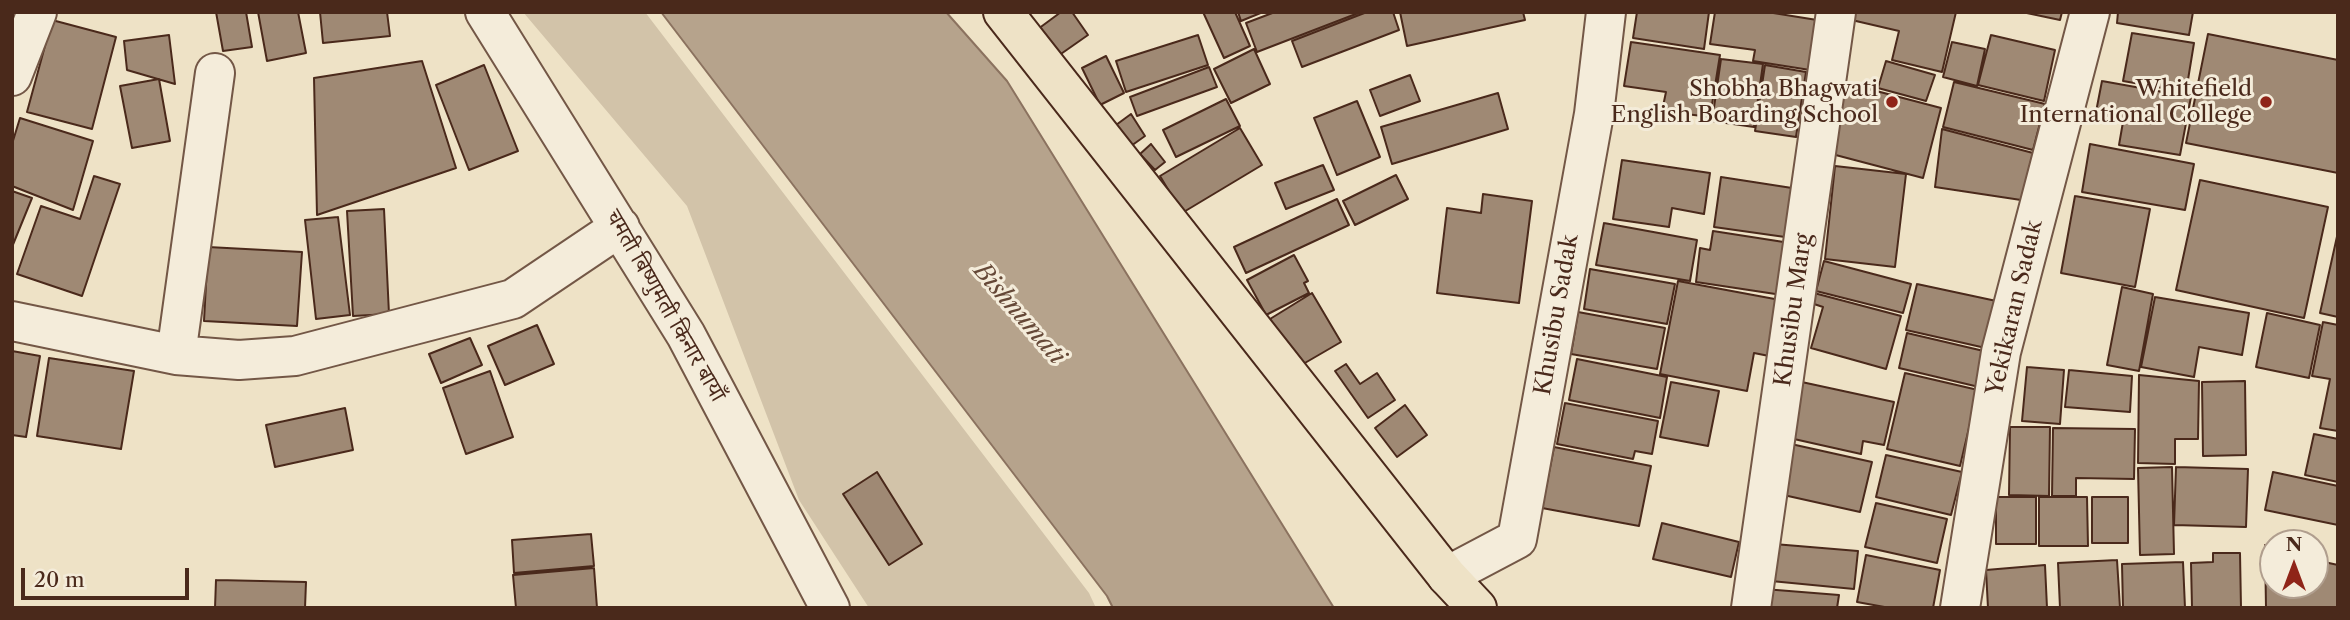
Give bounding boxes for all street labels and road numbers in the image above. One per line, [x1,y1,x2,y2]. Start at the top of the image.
street label: चमती बिष्णुमती किनार बायाँ [599,205,731,407]
street label: Yekikaran Sadak [1981,218,2049,398]
street label: Khusibu Sadak [1529,232,1585,398]
street label: Khusibu Marg [1770,232,1818,388]

